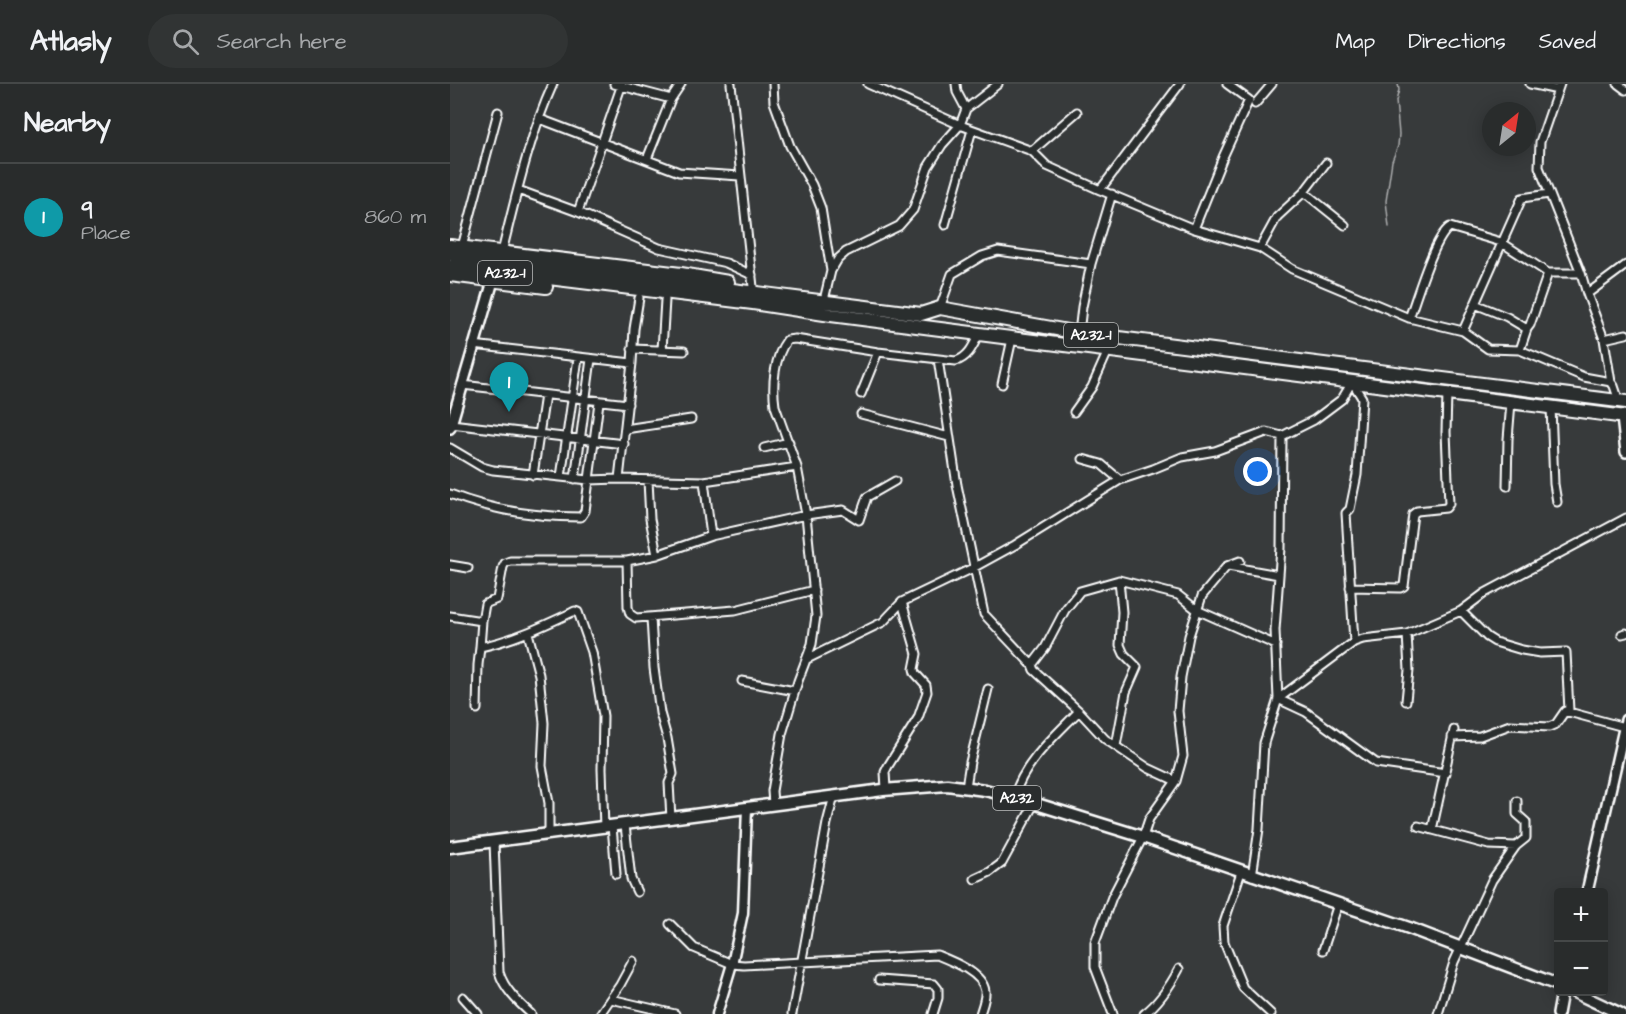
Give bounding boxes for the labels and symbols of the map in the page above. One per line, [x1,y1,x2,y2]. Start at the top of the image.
north arrow [1482,102,1536,156]
road number: A232-1 [478,261,532,285]
road number: A232-1 [1064,323,1118,347]
pin: 1 [490,362,528,412]
your location [1243,457,1272,486]
road number: A232 [993,786,1041,810]

